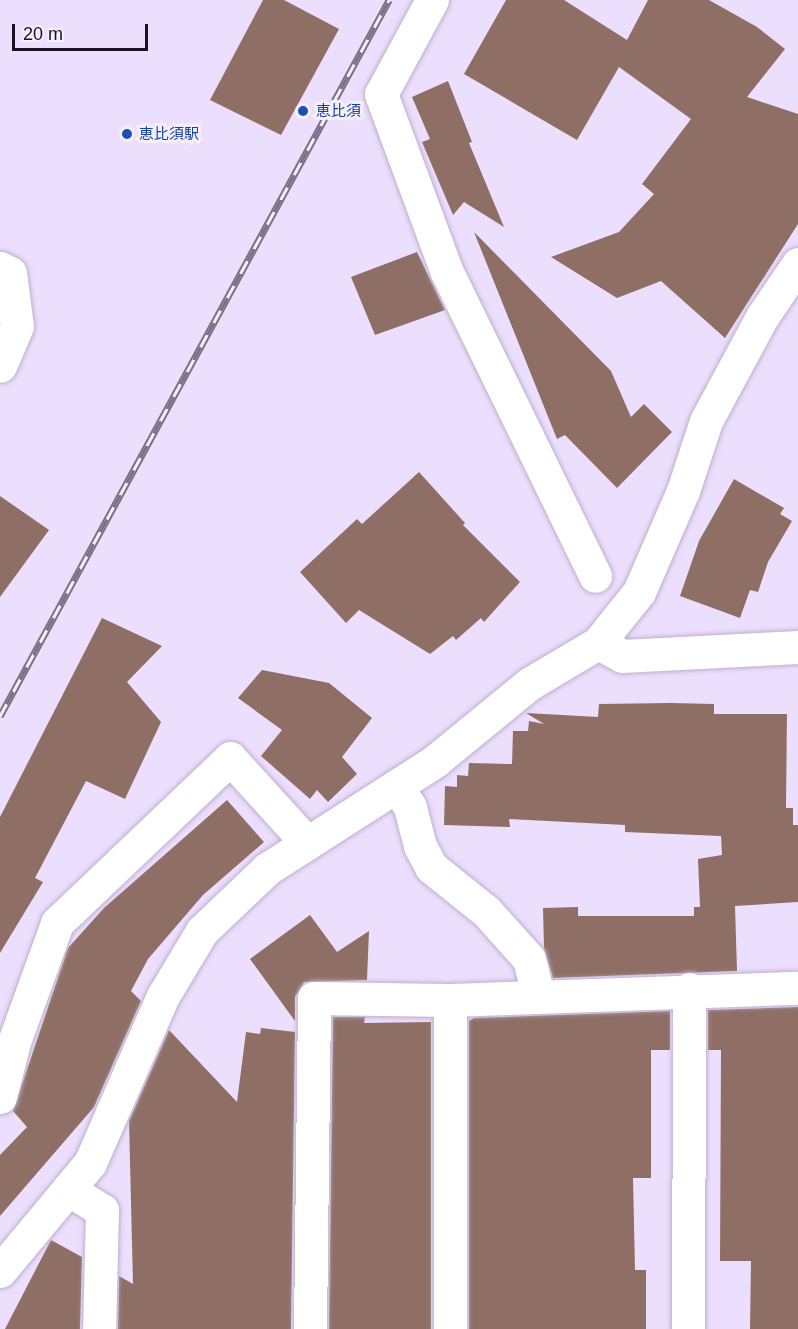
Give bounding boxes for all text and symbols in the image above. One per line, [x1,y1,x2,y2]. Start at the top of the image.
scale bar [15,12,152,50]
text: 20 m [23,24,63,44]
marker: 恵比須 [294,102,312,120]
place label: 恵比須 [316,102,361,120]
place label: 恵比須駅 [139,125,199,143]
marker: 恵比須駅 [120,127,134,141]

